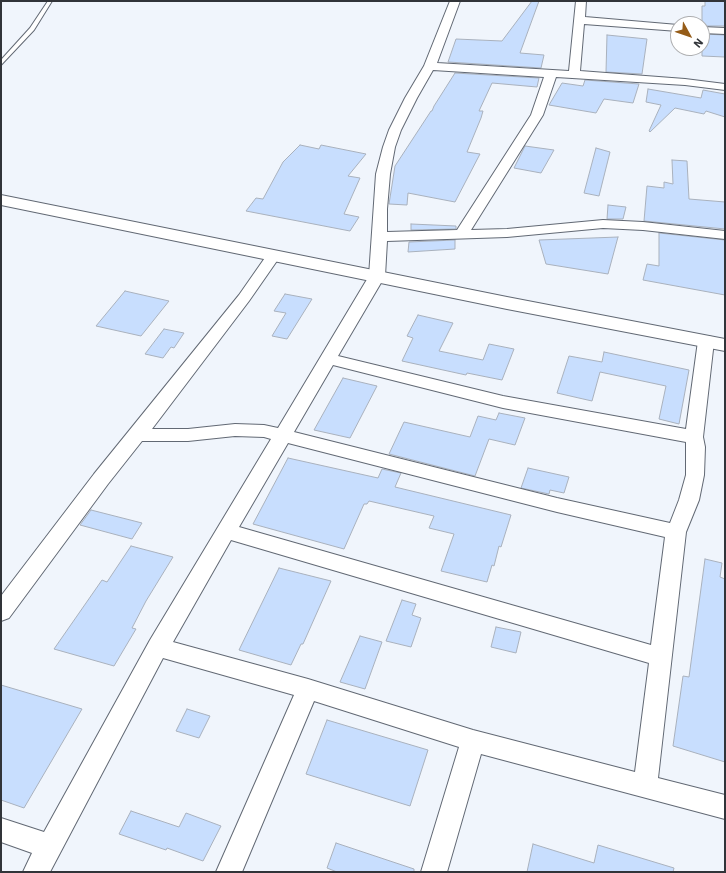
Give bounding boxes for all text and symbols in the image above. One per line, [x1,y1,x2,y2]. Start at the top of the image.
north arrow [670,16,710,56]
text: N [691,36,706,51]

